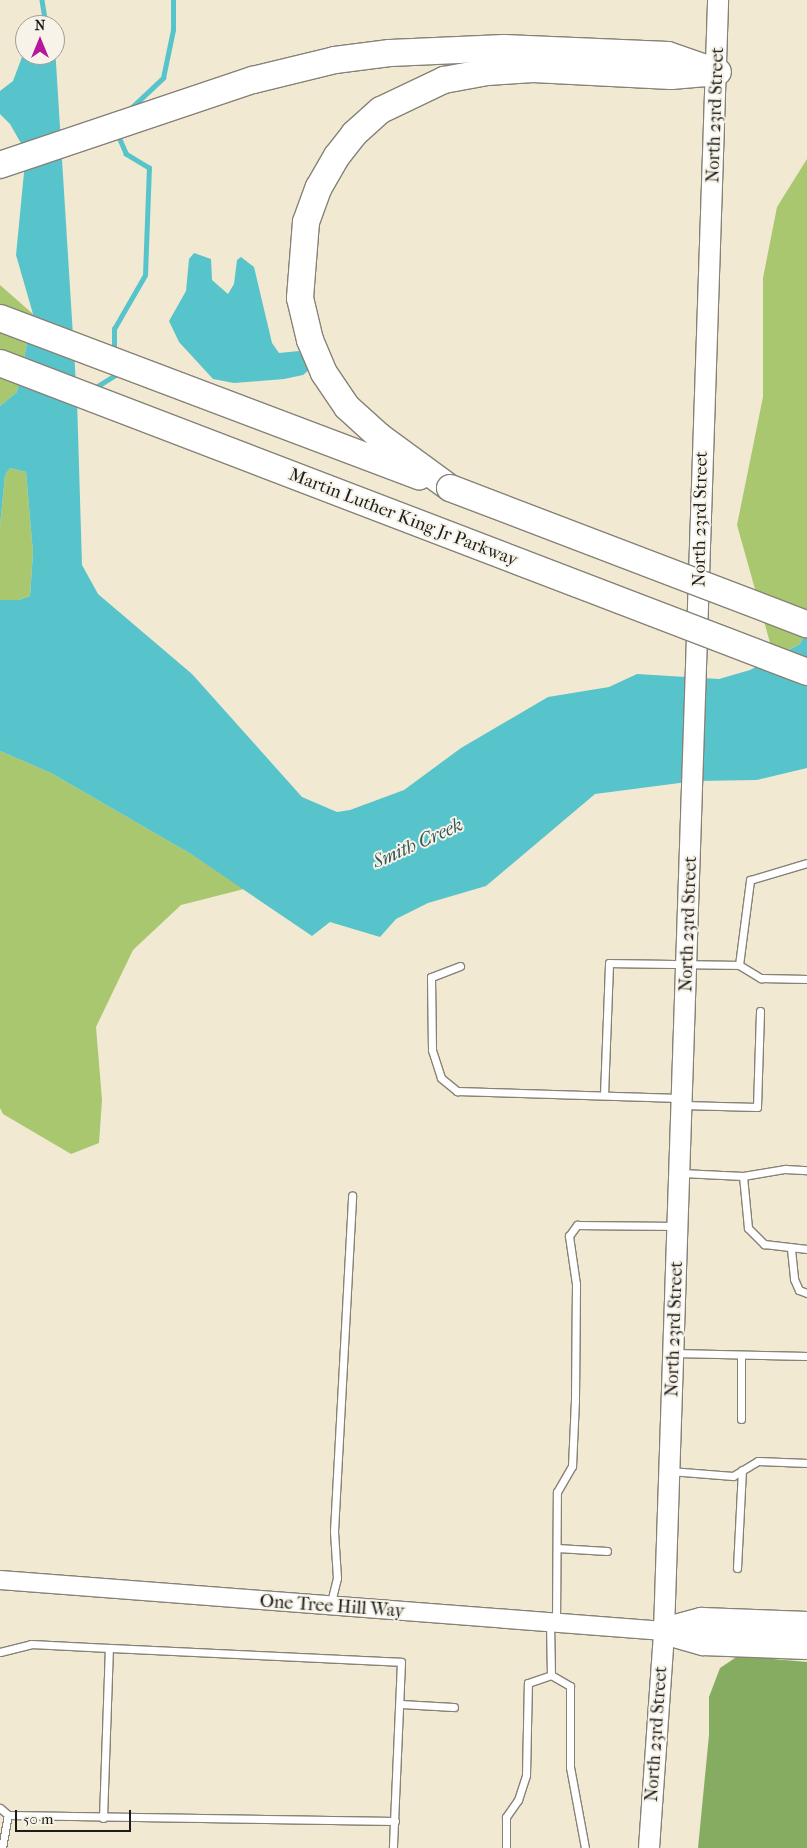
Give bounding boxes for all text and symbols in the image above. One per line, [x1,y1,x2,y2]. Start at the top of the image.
north arrow [15,15,65,65]
text: N [35,17,45,34]
street label: North 23rd Street [703,47,729,183]
street label: North 23rd Street [689,451,713,587]
street label: Martin Luther King Jr Parkway [286,464,520,572]
water label: Smith Creek [369,814,467,874]
street label: North 23rd Street [676,856,702,992]
street label: North 23rd Street [662,1261,688,1397]
street label: One Tree Hill Way [259,1591,405,1623]
street label: North 23rd Street [641,1666,673,1802]
scale bar [18,1800,134,1832]
text: 50 m [23,1810,53,1828]

